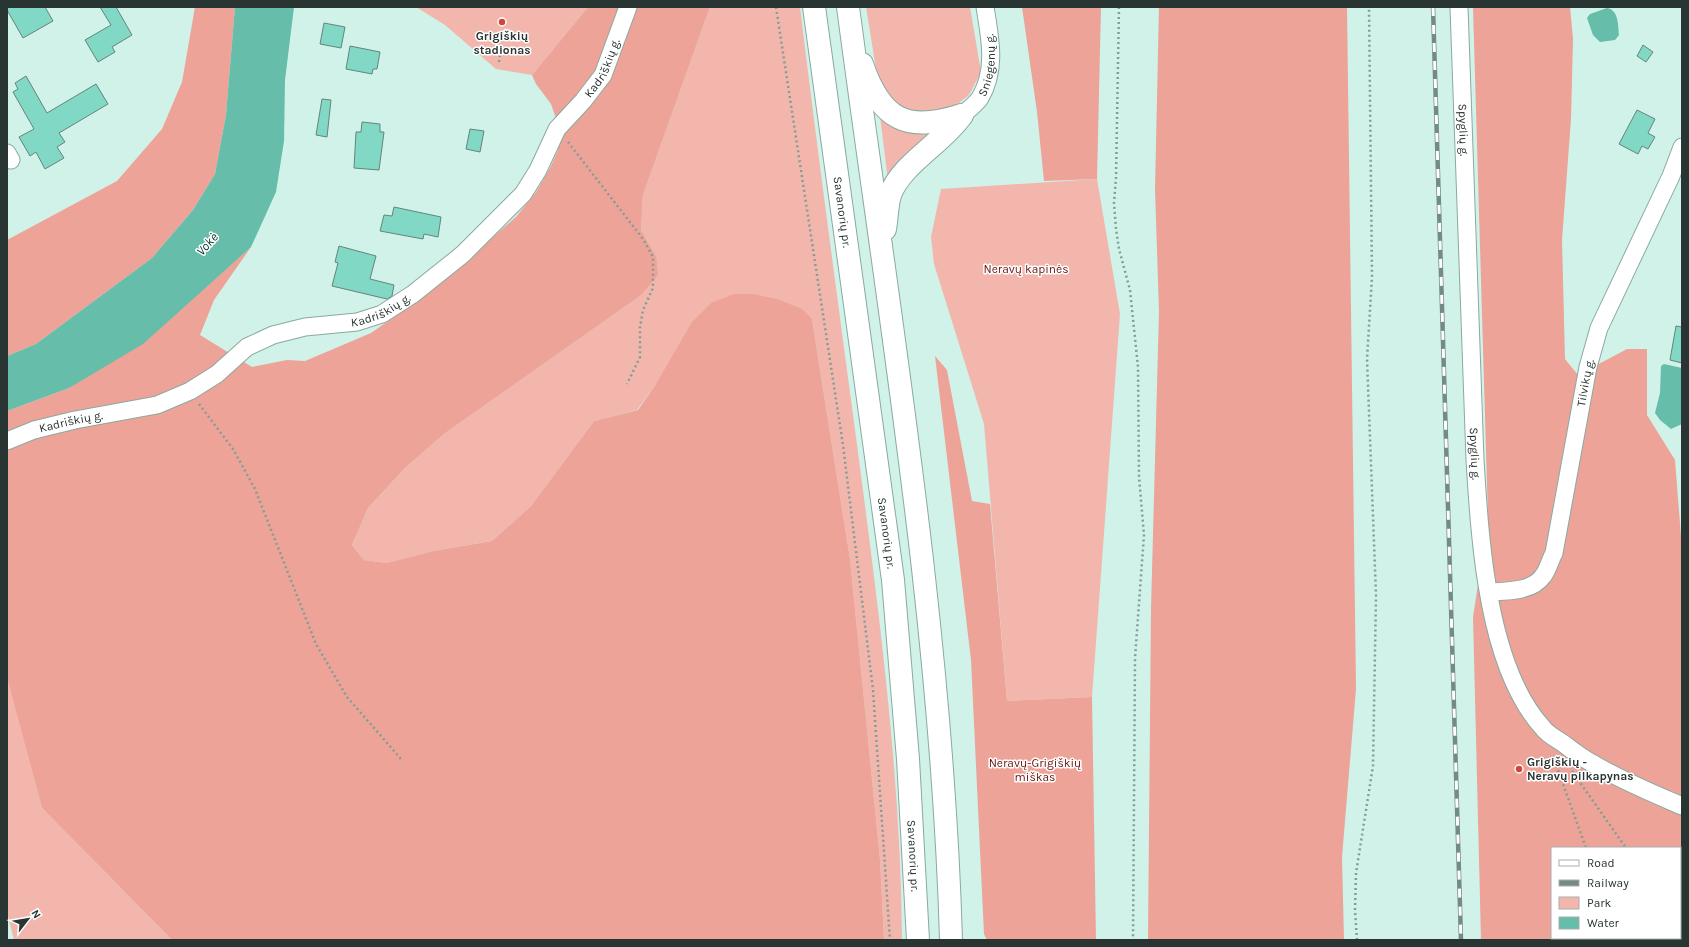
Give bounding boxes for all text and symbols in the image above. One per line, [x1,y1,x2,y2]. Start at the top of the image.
marker: Grigiškių stadionas [497,17,507,27]
place label: Grigiškių stadionas [473,29,531,57]
street label: Sniegenų g. [975,33,998,99]
street label: Kadriškių g. [581,37,623,100]
street label: Spyglių g. [1455,103,1471,156]
street label: Savanorių pr. [830,175,854,249]
water label: Vokė [193,230,221,258]
park label: Neravų kapinės [983,262,1069,276]
street label: Kadriškių g. [350,291,413,330]
street label: Tilvikų g. [1574,357,1597,408]
street label: Kadriškių g. [38,408,104,435]
street label: Spyglių g. [1467,427,1483,480]
street label: Savanorių pr. [875,496,898,570]
place label: Grigiškių - Neravų pilkapynas [1527,755,1634,783]
park label: Neravų-Grigiškių miškas [989,756,1081,784]
marker: Grigiškių - Neravų pilkapynas [1514,764,1524,774]
street label: Savanorių pr. [904,820,922,892]
legend [1551,847,1681,939]
text: Road [1587,856,1615,870]
text: Railway [1587,876,1629,890]
text: Park [1587,896,1612,910]
north arrow [8,899,48,939]
text: N [29,907,44,921]
text: Water [1587,916,1620,930]

